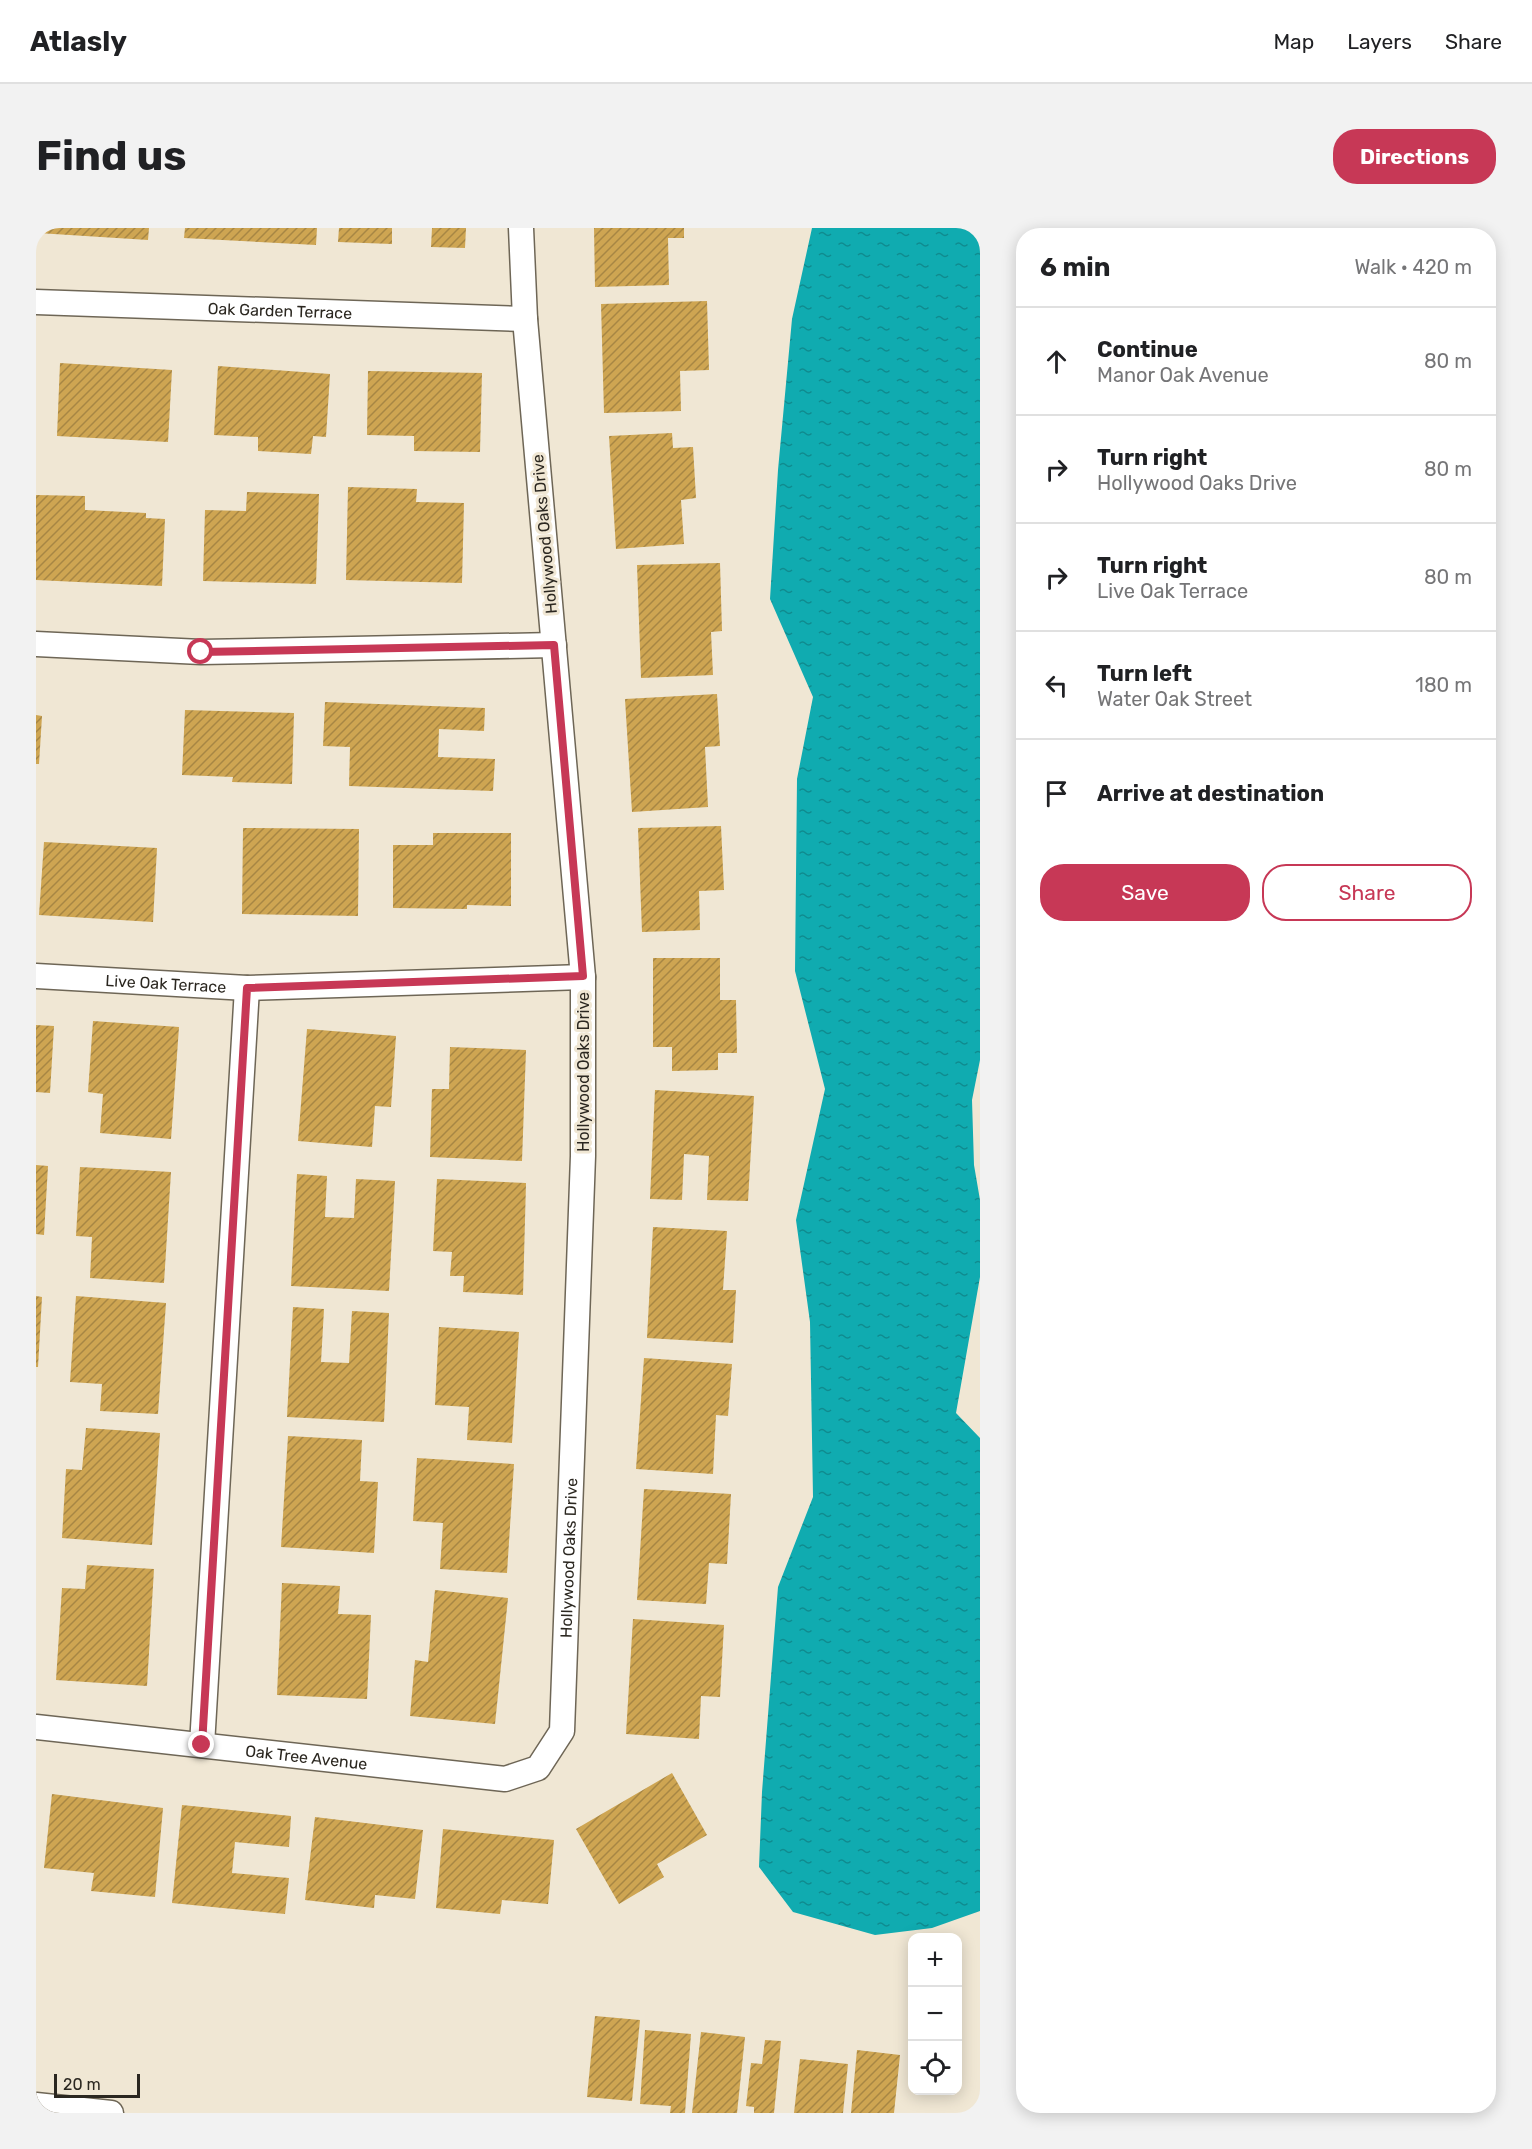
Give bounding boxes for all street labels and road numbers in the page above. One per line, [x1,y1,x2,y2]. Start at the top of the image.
street label: Oak Garden Terrace [207,299,352,323]
street label: Hollywood Oaks Drive [528,453,561,614]
street label: Live Oak Terrace [105,971,227,997]
street label: Hollywood Oaks Drive [574,992,593,1152]
street label: Hollywood Oaks Drive [556,1478,581,1638]
street label: Oak Tree Avenue [244,1741,368,1774]

